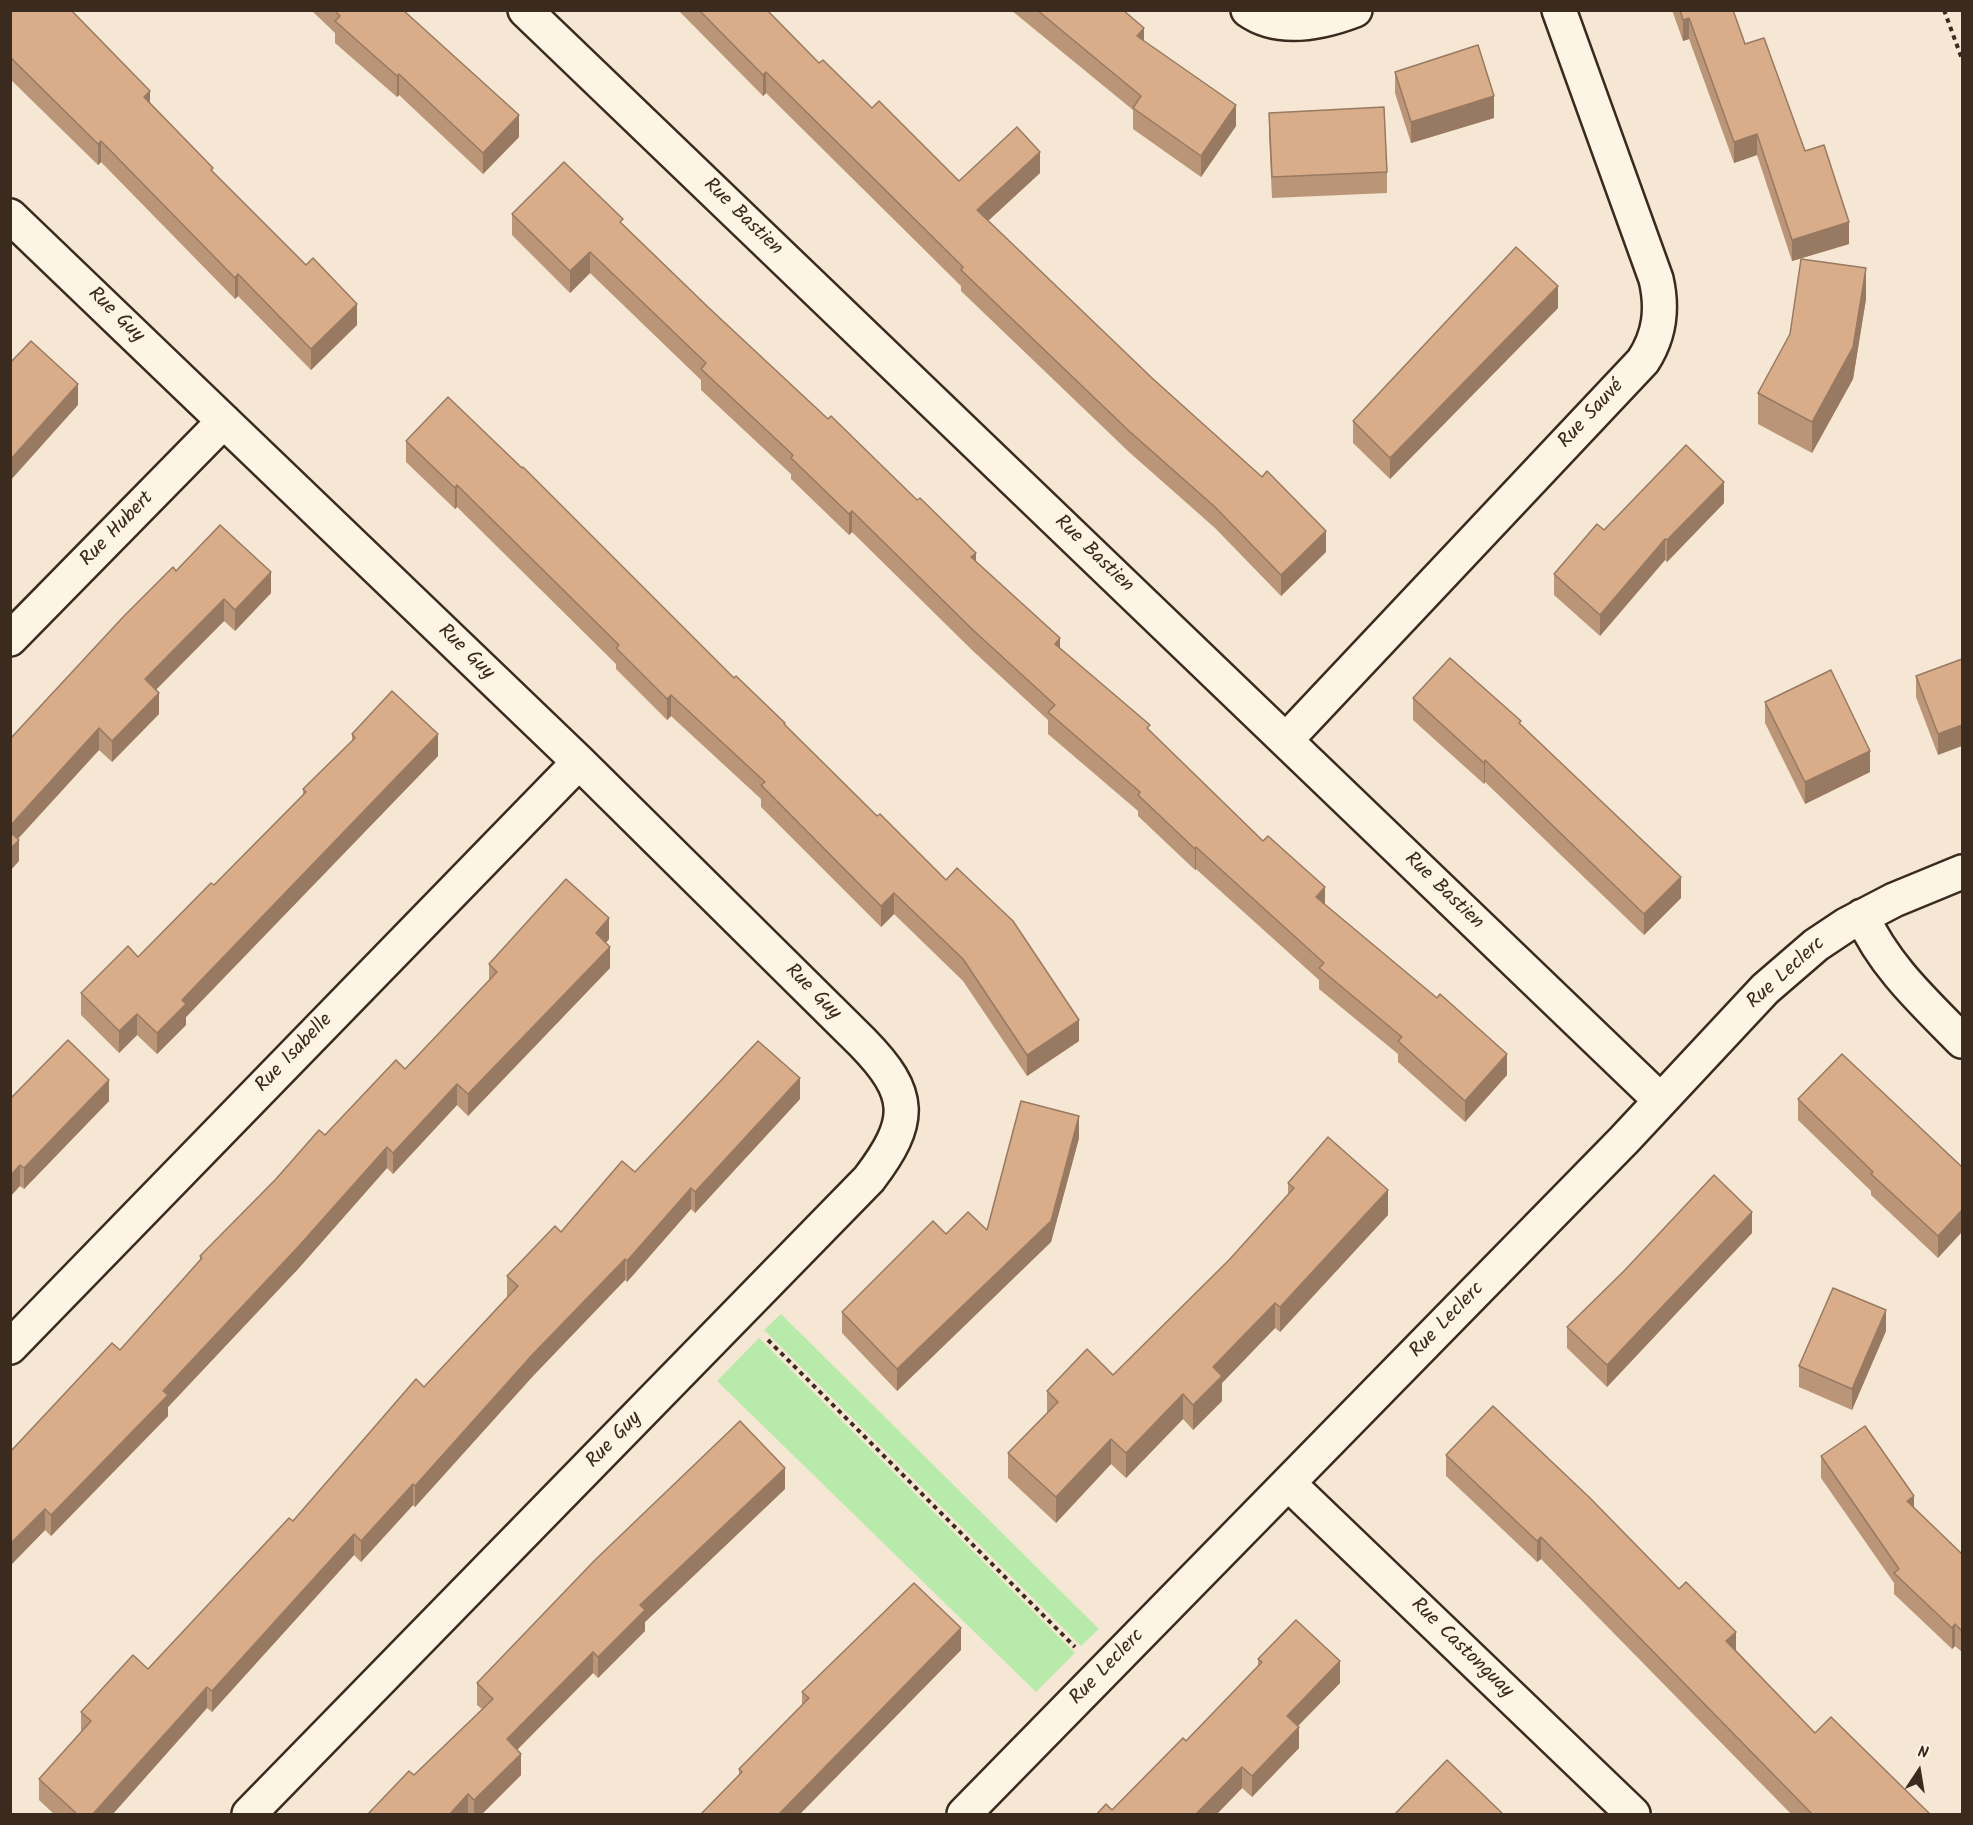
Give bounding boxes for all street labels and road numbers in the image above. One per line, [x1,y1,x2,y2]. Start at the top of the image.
street label: Rue Bastien [697,174,787,262]
street label: Rue Guy [82,283,148,349]
street label: Rue Sauvé [1554,376,1630,454]
street label: Rue Hubert [76,487,160,573]
street label: Rue Bastien [1048,511,1138,599]
street label: Rue Guy [432,620,498,686]
street label: Rue Bastien [1398,848,1488,936]
street label: Rue Leclerc [1743,933,1831,1015]
street label: Rue Guy [779,960,845,1026]
street label: Rue Isabelle [251,1009,339,1099]
street label: Rue Leclerc [1406,1278,1490,1364]
street label: Rue Guy [582,1408,648,1474]
street label: Rue Castonguay [1405,1594,1517,1704]
street label: Rue Leclerc [1066,1625,1150,1711]

